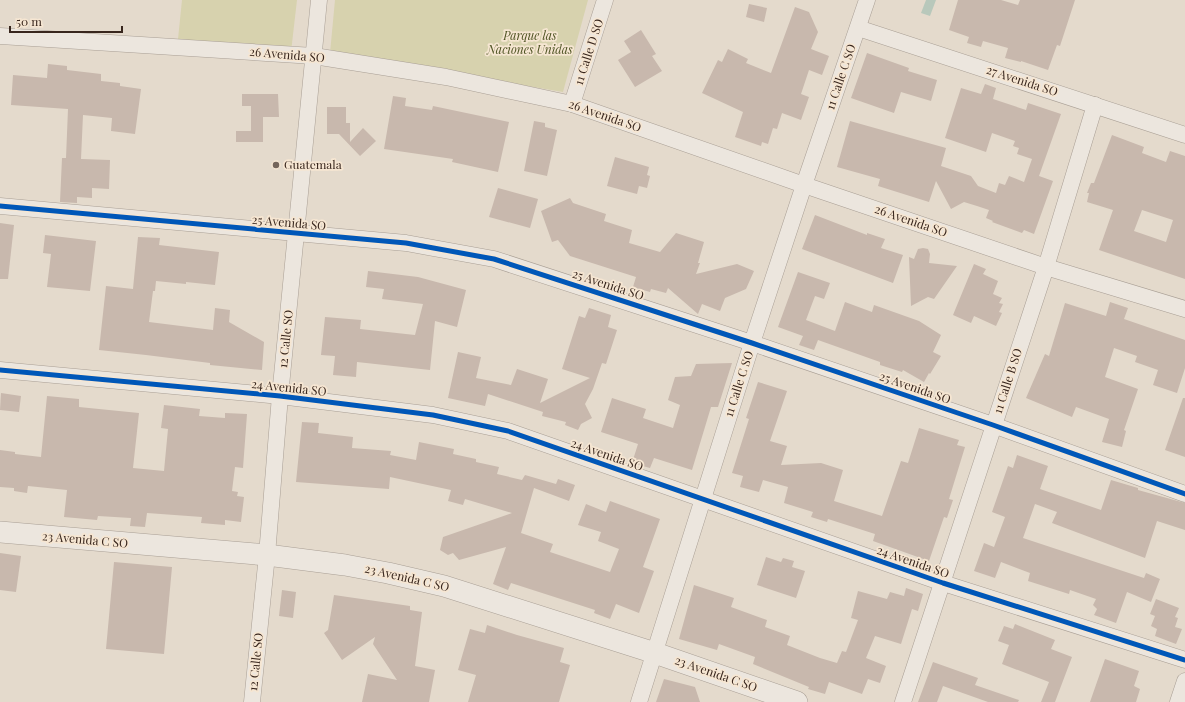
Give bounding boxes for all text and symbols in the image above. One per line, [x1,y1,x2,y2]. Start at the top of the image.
scale bar [10,8,122,34]
text: 50 m [16,13,42,29]
street label: 11 Calle D SO [570,16,606,87]
park label: Parque las Naciones Unidas [486,27,573,57]
street label: 11 Calle C SO [821,42,859,112]
street label: 26 Avenida SO [249,43,326,65]
street label: 27 Avenida SO [984,61,1060,99]
street label: 26 Avenida SO [567,95,644,135]
place label: Guatemala [284,156,342,172]
marker: Guatemala [271,160,281,170]
street label: 26 Avenida SO [873,200,950,240]
street label: 25 Avenida SO [251,211,327,233]
street label: 25 Avenida SO [570,265,646,303]
street label: 12 Calle SO [274,309,296,369]
street label: 11 Calle B SO [989,346,1025,415]
street label: 11 Calle C SO [720,349,756,419]
street label: 25 Avenida SO [878,367,953,407]
street label: 24 Avenida SO [251,375,328,399]
street label: 24 Avenida SO [569,434,646,474]
street label: 23 Avenida C SO [41,527,129,551]
street label: 24 Avenida SO [875,541,952,581]
street label: 23 Avenida C SO [363,560,451,595]
street label: 12 Calle SO [244,632,266,692]
street label: 23 Avenida C SO [673,651,760,695]

